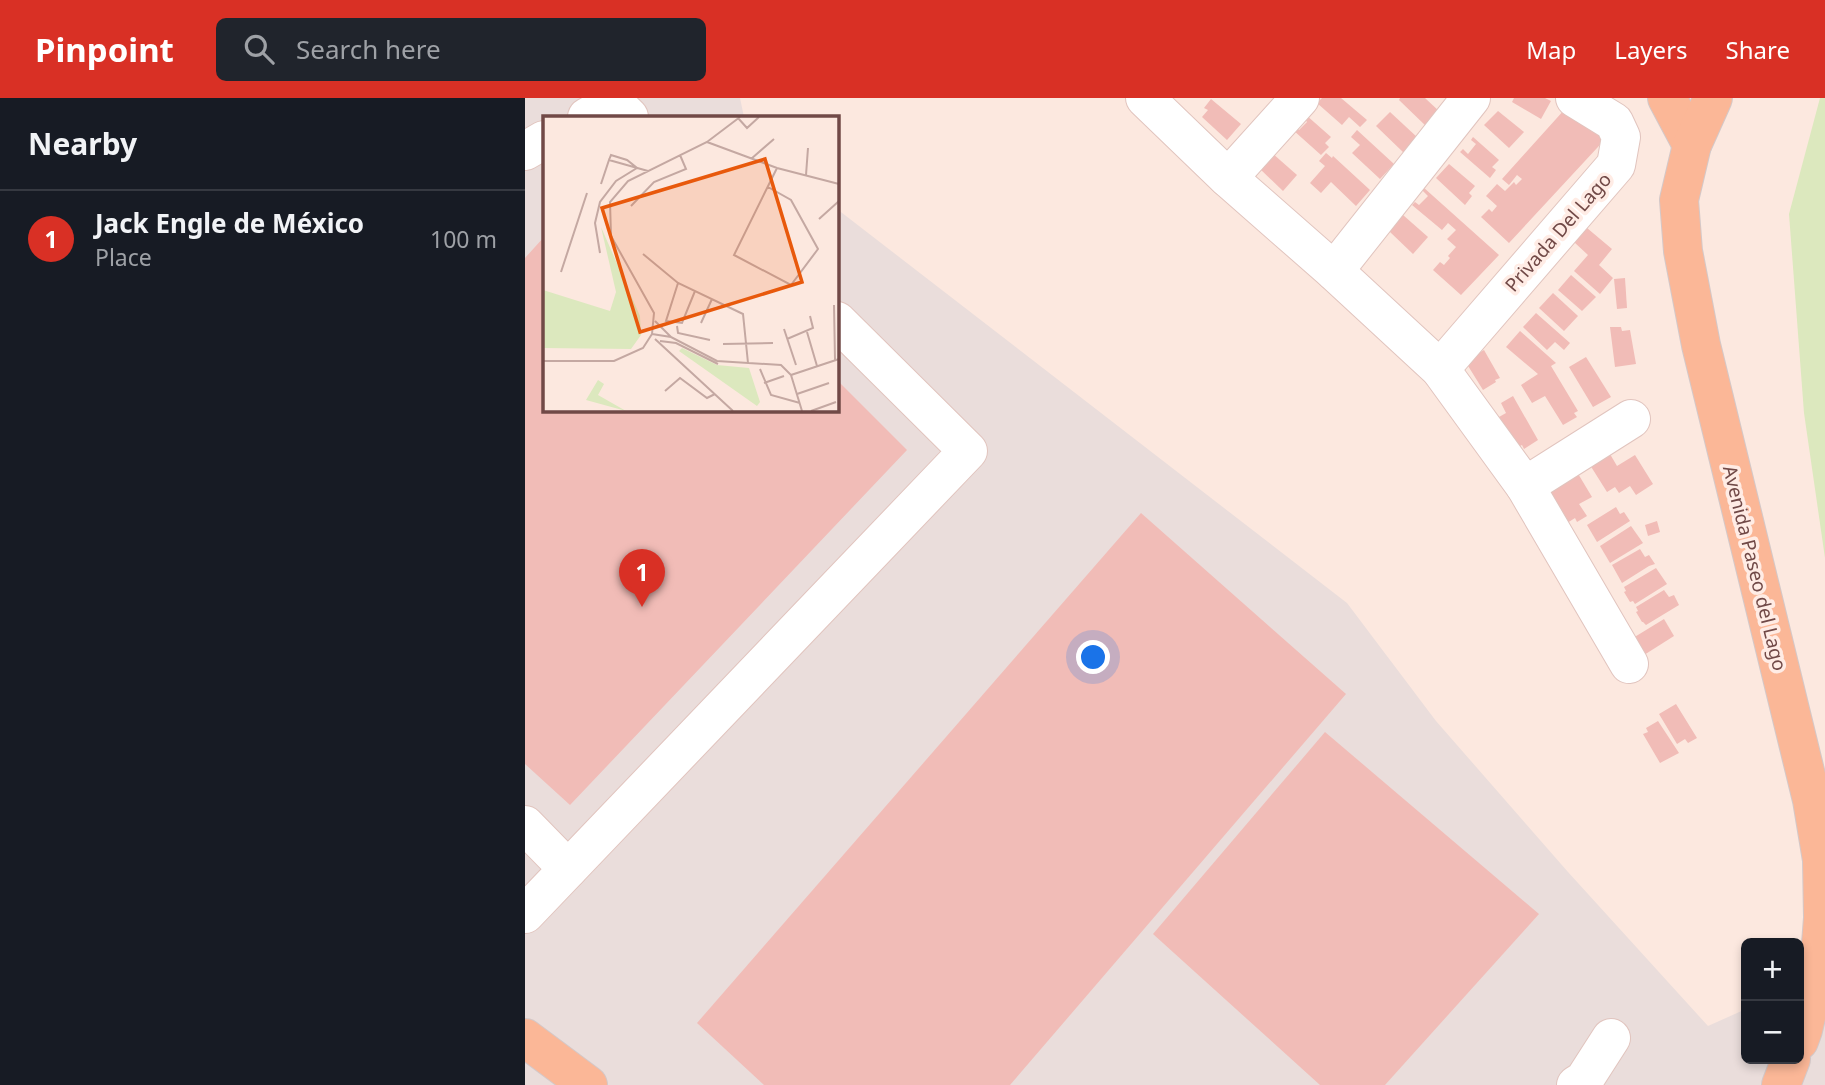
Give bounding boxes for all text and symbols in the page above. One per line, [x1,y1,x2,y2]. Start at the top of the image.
search box [216,18,706,81]
text: Pinpoint [35,27,174,72]
icon: search [240,30,278,68]
text: Search here [296,31,441,67]
text: Map [1526,33,1576,66]
text: Layers [1614,33,1688,66]
text: Share [1726,33,1790,66]
inset map [543,116,838,411]
text: Nearby [28,123,137,164]
street label: Privada Del Lago [1499,167,1617,297]
text: Jack Engle de México [95,205,364,241]
text: 1 [44,223,58,255]
text: 100 m [430,223,497,255]
text: Place [95,241,152,273]
street label: Avenida Paseo del Lago [1717,463,1793,673]
pin: 1 [619,549,665,607]
your location [1076,640,1110,674]
map controls [1741,938,1804,1064]
button: + [1741,938,1804,1001]
button: − [1741,1001,1804,1064]

